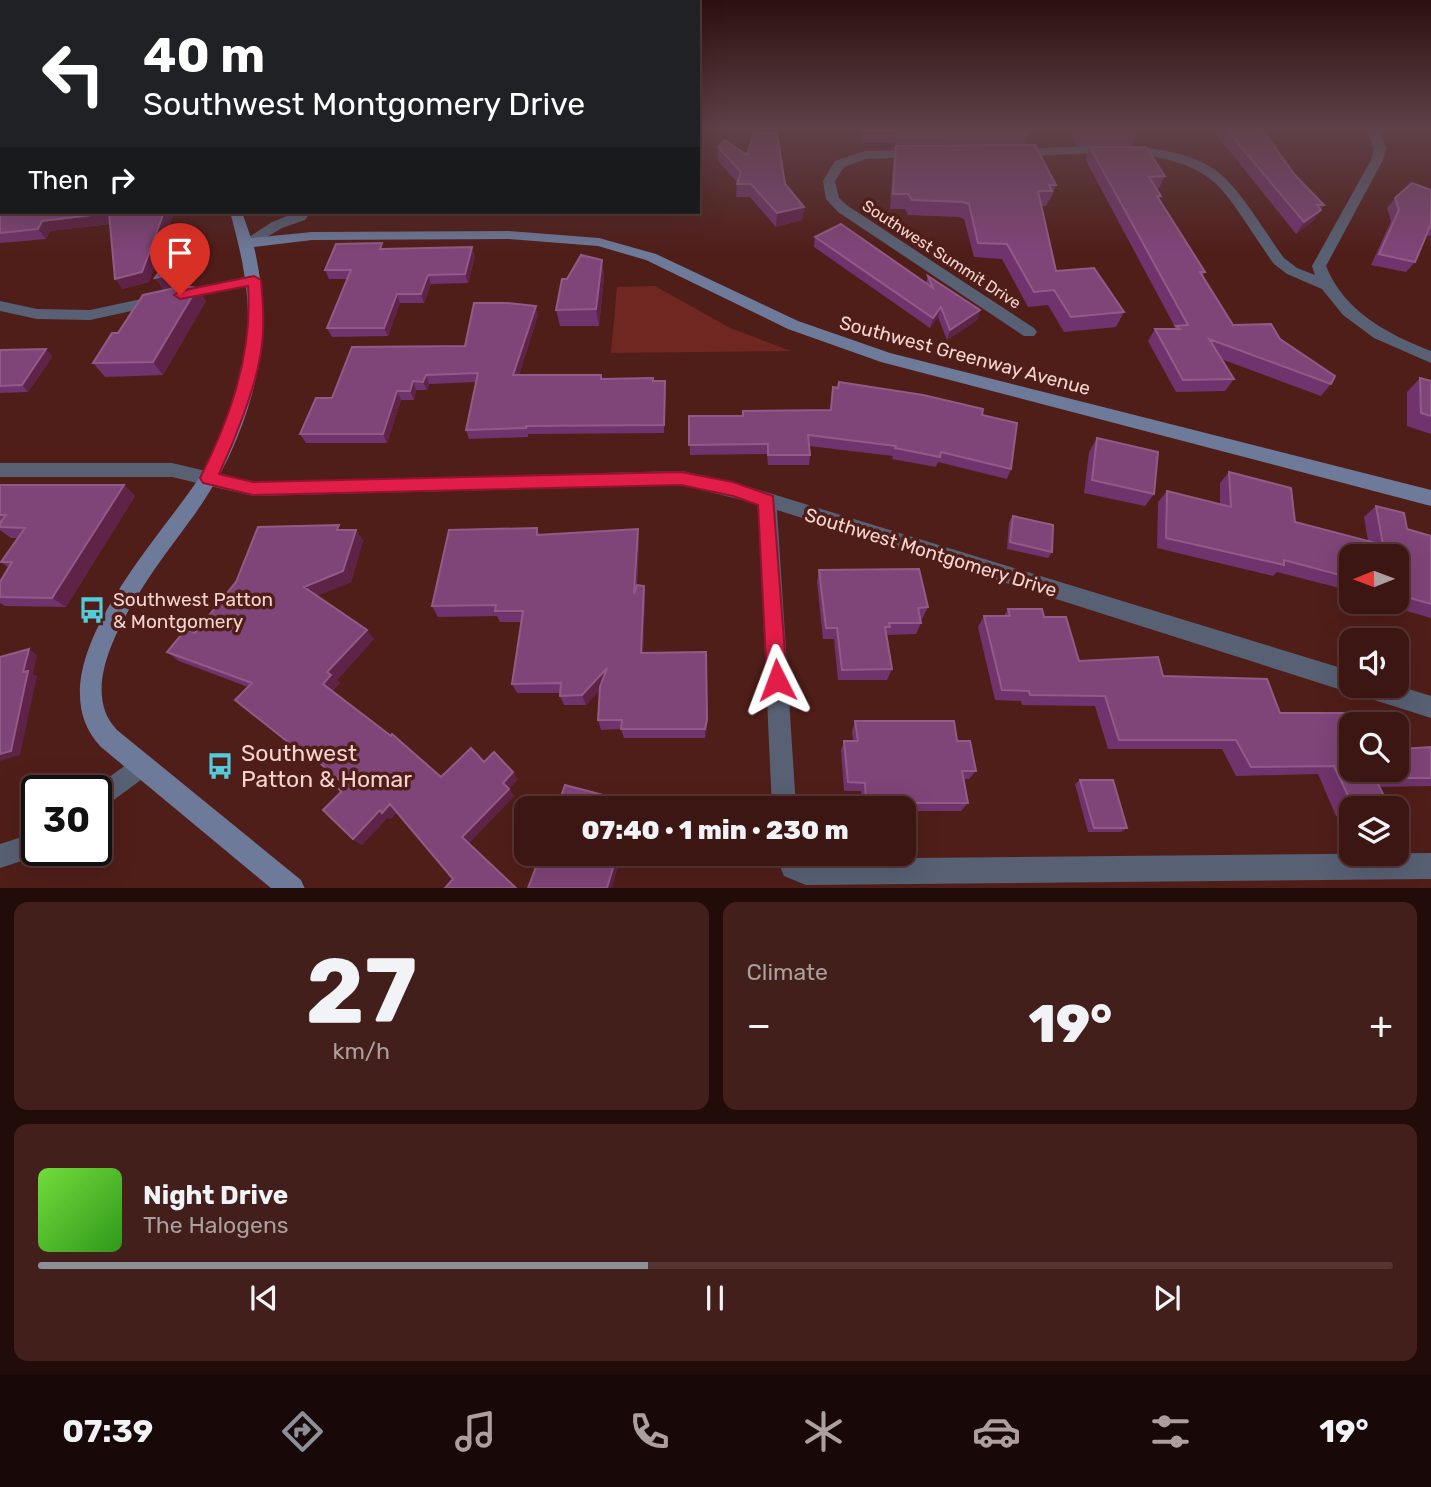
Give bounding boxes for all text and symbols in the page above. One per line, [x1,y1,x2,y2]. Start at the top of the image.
text: 40 m [143,26,265,84]
icon: left [28,28,119,119]
text: Southwest Montgomery Drive [143,85,585,123]
icon: right [103,161,141,199]
text: Then [28,165,89,196]
street label: Southwest Summit Drive [859,196,1025,313]
pin [150,223,210,295]
icon: arrive [161,234,199,272]
street label: Southwest Greenway Avenue [837,311,1093,400]
street label: Southwest Montgomery Drive [802,503,1060,602]
north arrow [1339,544,1409,614]
map controls [1339,544,1409,866]
place label: Southwest Patton & Montgomery [113,588,273,633]
bus stop icon: Southwest Patton & Montgomery [77,595,107,625]
button: sound [1339,628,1409,698]
position arrow [740,643,814,717]
button: search [1339,712,1409,782]
place label: Southwest Patton & Homar [241,739,412,793]
bus stop icon: Southwest Patton & Homar [205,751,235,781]
speed limit sign: 30 [21,775,112,866]
button: layers [1339,796,1409,866]
text: 07:40 · 1 min · 230 m [581,815,849,846]
text: 27 [306,937,417,1045]
text: Climate [747,958,828,986]
text: 19° [1028,993,1112,1055]
text: − [747,1002,771,1048]
text: + [1369,1002,1393,1048]
text: km/h [333,1037,390,1065]
text: Night Drive [143,1180,288,1211]
text: The Halogens [143,1211,289,1239]
icon: previous [245,1279,283,1317]
icon: pause [696,1279,734,1317]
icon: next [1148,1279,1186,1317]
icon: directions [278,1407,327,1456]
icon: music [451,1407,500,1456]
icon: phone [625,1407,674,1456]
icon: climate [799,1407,848,1456]
icon: car [972,1407,1021,1456]
icon: filters [1146,1407,1195,1456]
text: 07:39 [62,1412,153,1450]
text: 19° [1319,1412,1369,1450]

